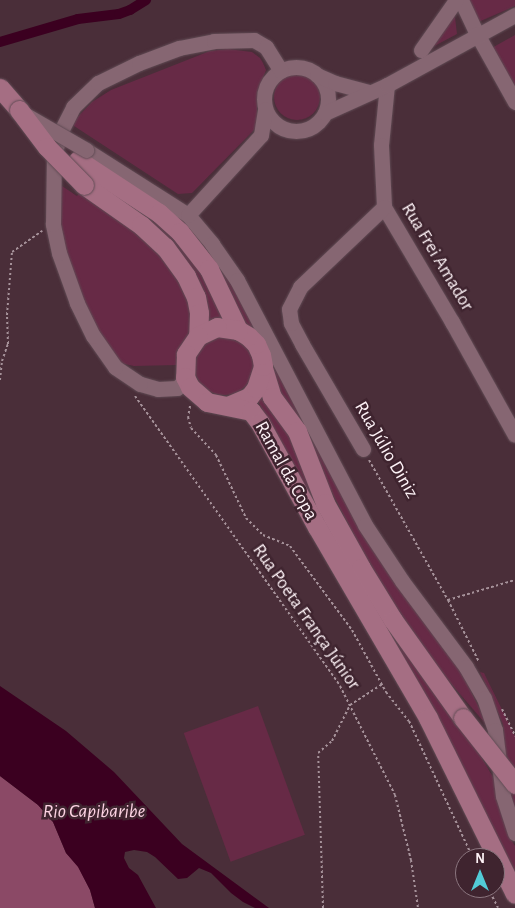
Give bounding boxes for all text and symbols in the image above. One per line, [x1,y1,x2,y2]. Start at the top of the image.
street label: Rua Frei Amador [396,199,478,315]
street label: Rua Júlio Diniz [349,398,423,502]
street label: Ramal da Copa [249,418,323,524]
street label: Rua Poeta França Júnior [247,540,365,694]
water label: Rio Capibaribe [43,799,145,823]
north arrow [455,848,505,898]
text: N [475,852,485,866]

